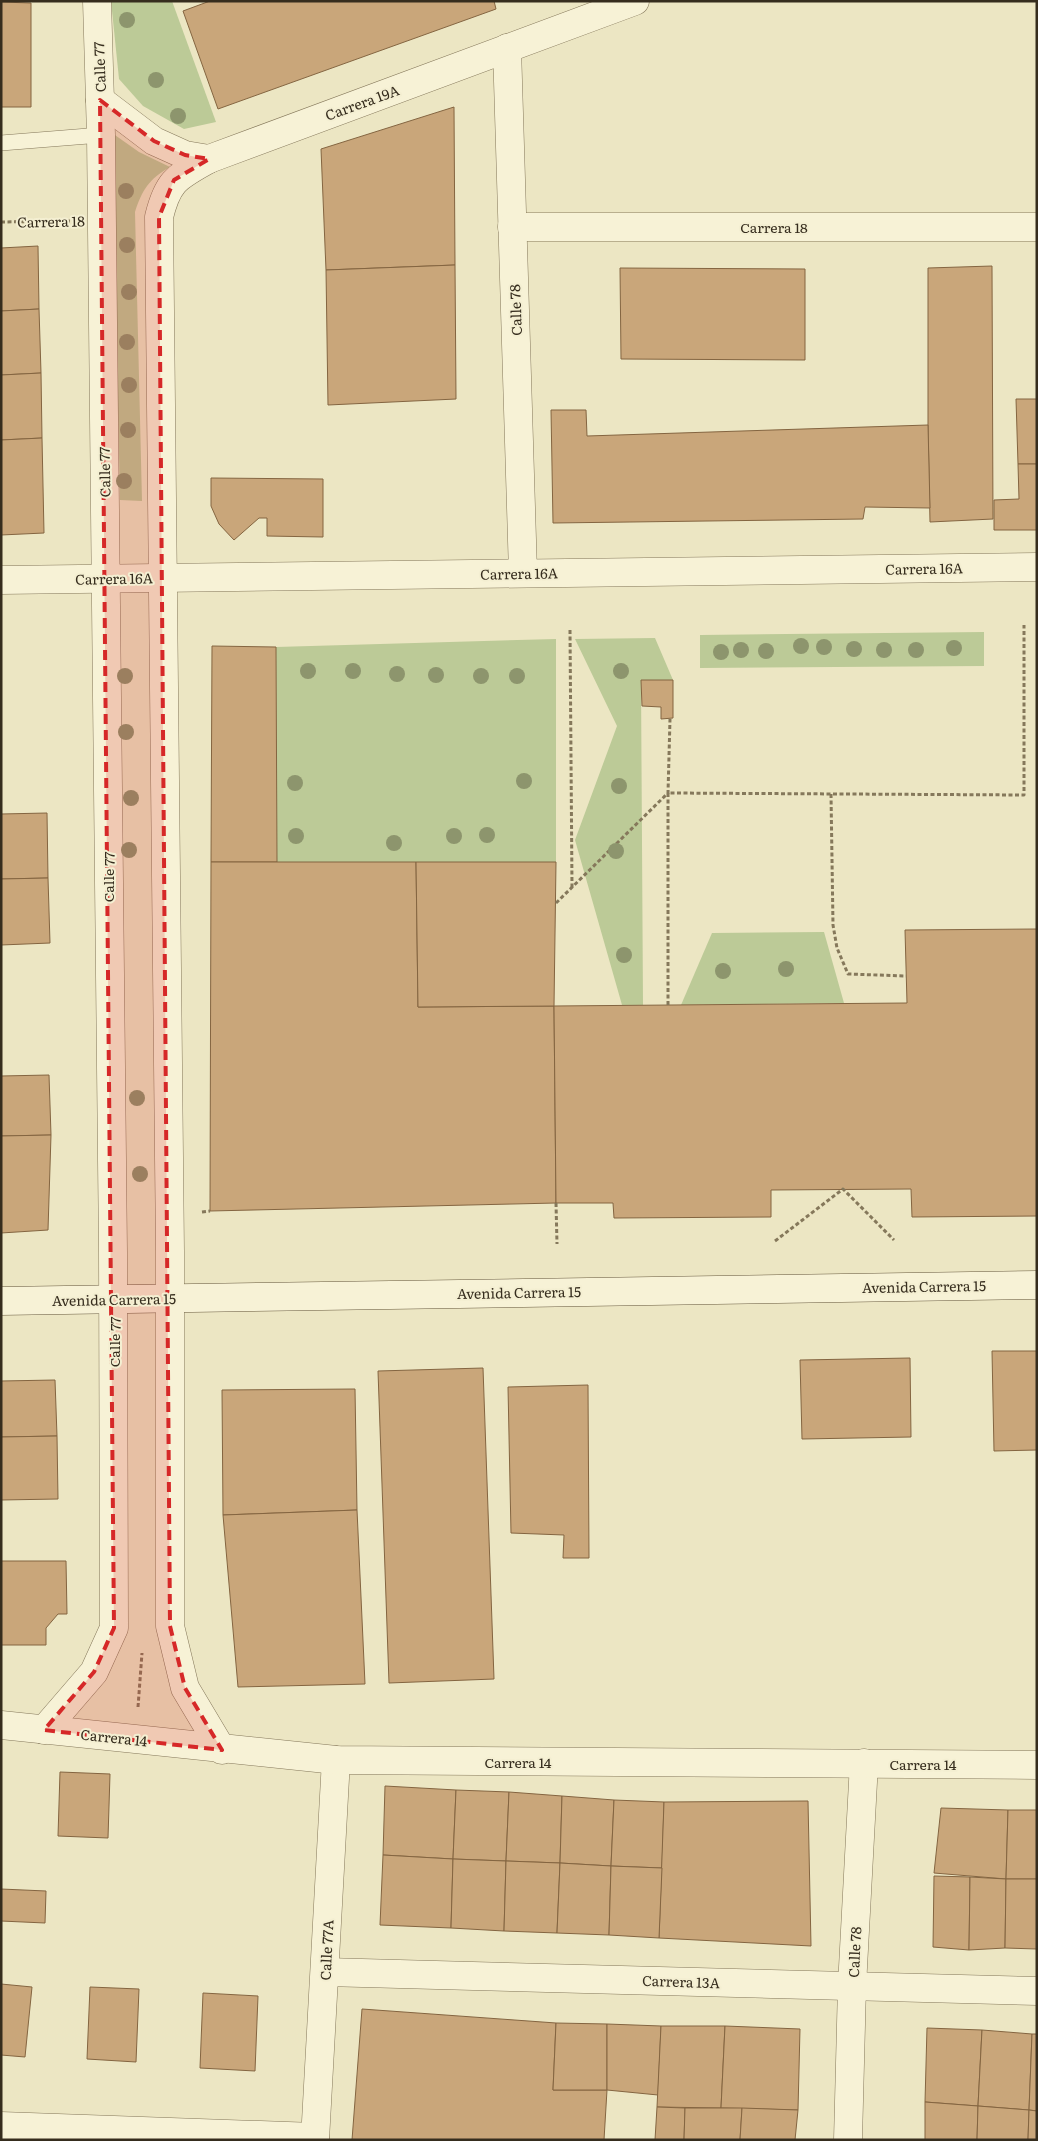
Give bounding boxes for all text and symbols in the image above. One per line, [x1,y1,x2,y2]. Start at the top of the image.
street label: Calle 77 [88,41,110,93]
street label: Carrera 19A [322,79,403,125]
street label: Carrera 18 [17,210,85,232]
street label: Carrera 18 [740,217,808,237]
street label: Calle 78 [504,284,526,336]
street label: Calle 77 [94,446,114,498]
street label: Carrera 16A [885,557,964,579]
street label: Carrera 16A [480,562,559,584]
street label: Carrera 16A [75,567,154,589]
street label: Calle 77 [98,852,118,902]
street label: Avenida Carrera 15 [862,1275,986,1297]
street label: Avenida Carrera 15 [457,1281,581,1303]
street label: Avenida Carrera 15 [52,1288,176,1310]
street label: Calle 77 [104,1317,124,1367]
street label: Carrera 14 [80,1724,149,1750]
street label: Carrera 14 [484,1752,552,1772]
street label: Carrera 14 [889,1754,957,1774]
street label: Calle 77A [314,1918,338,1981]
street label: Calle 78 [843,1926,865,1978]
street label: Carrera 13A [642,1970,721,1992]

